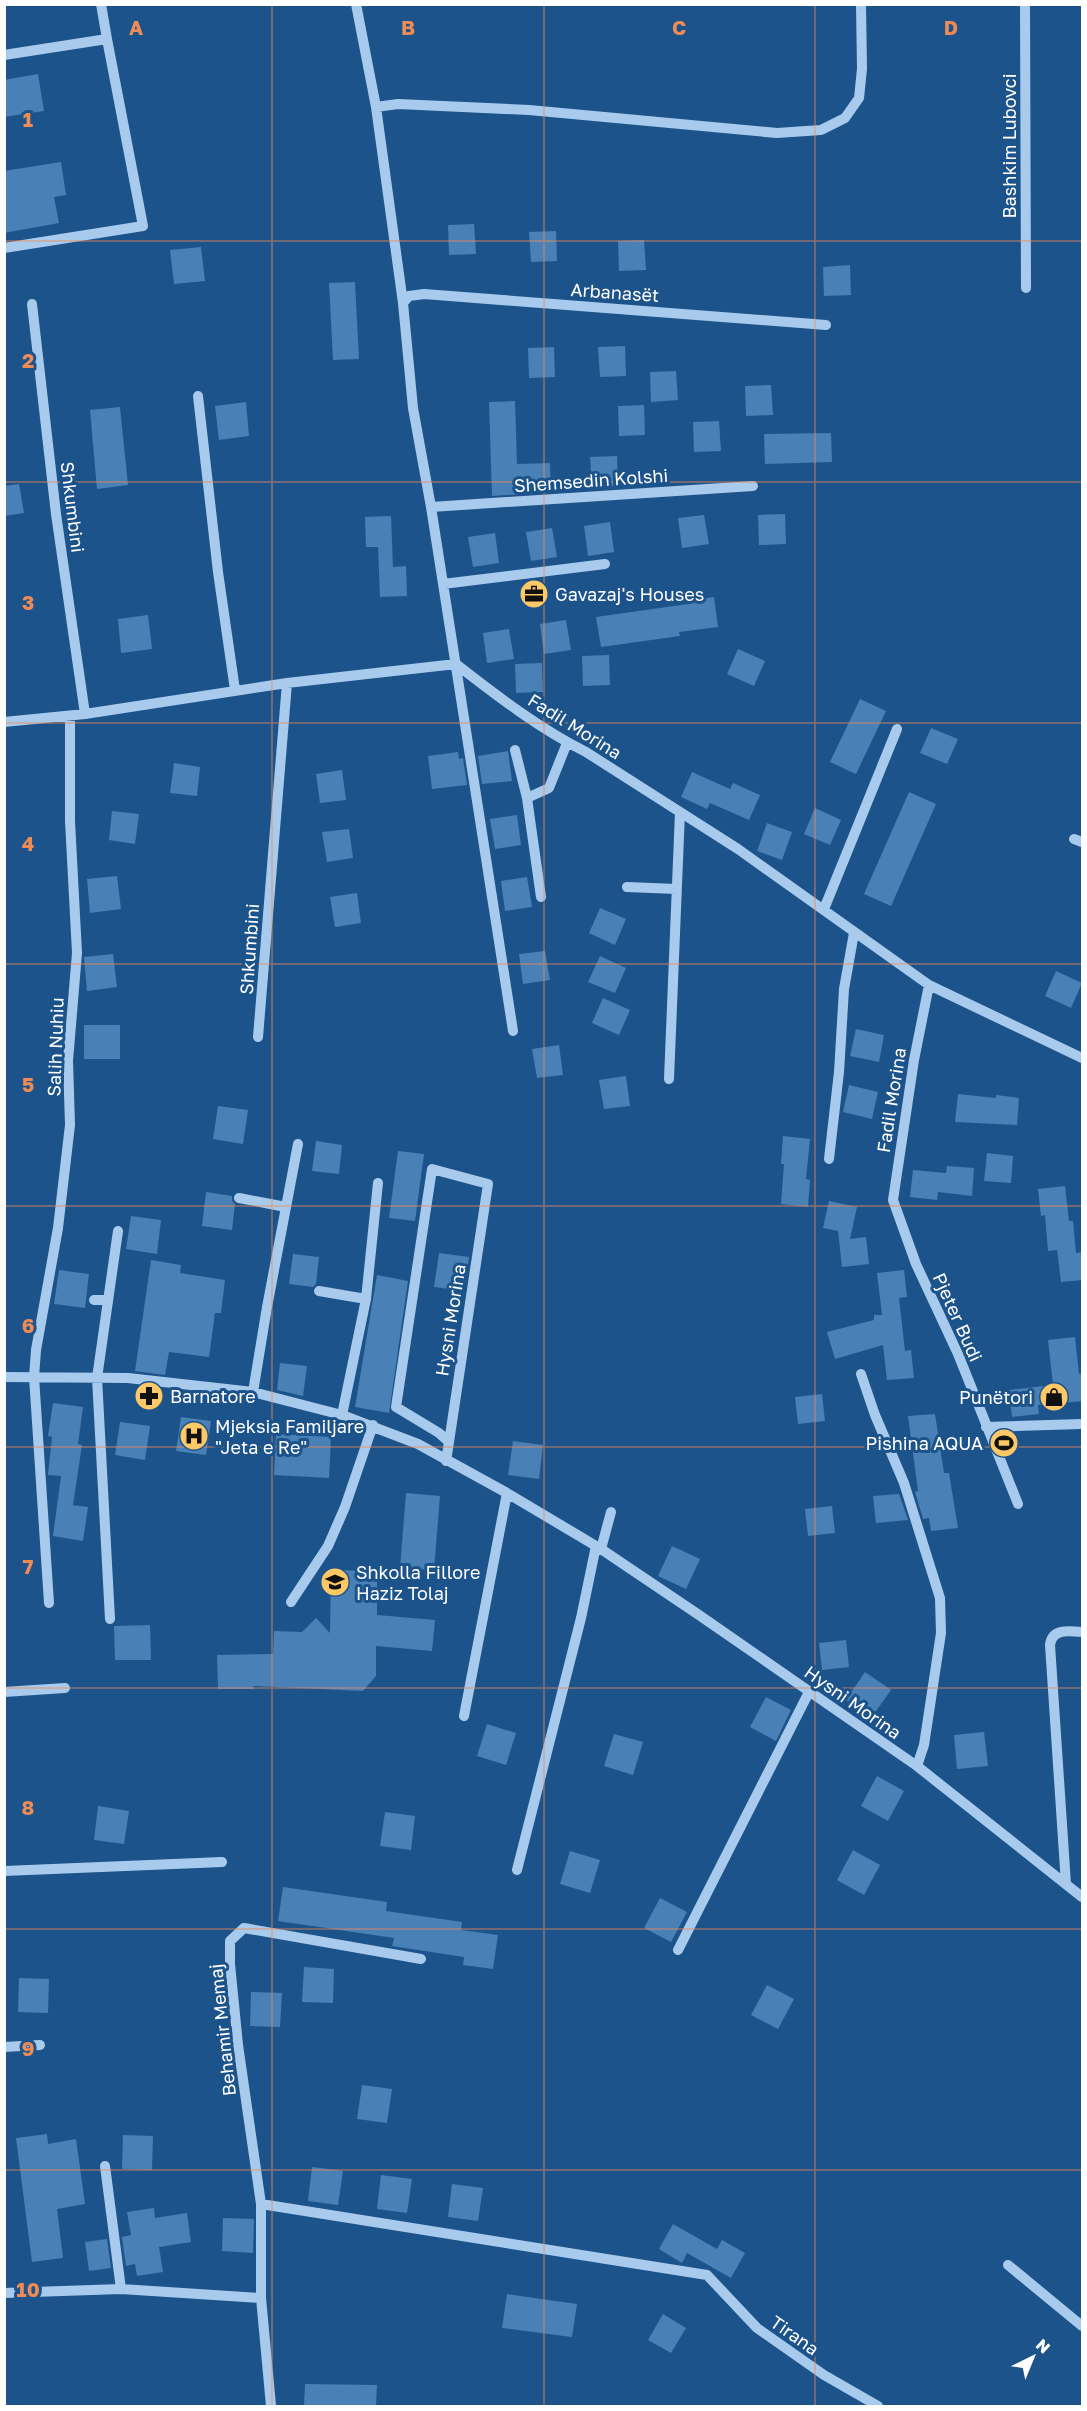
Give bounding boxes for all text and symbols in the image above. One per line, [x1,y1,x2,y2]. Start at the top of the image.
text: A [129,15,143,39]
text: B [401,15,415,39]
text: C [672,15,686,39]
text: D [944,15,958,39]
street label: Bashkim Lubovci [998,74,1020,218]
text: 1 [23,107,33,131]
street label: Arbanasët [570,278,660,306]
text: 2 [22,348,34,372]
street label: Shkumbini [57,460,89,554]
street label: Shemsedin Kolshi [513,464,669,496]
office icon: Gavazaj's Houses [518,578,550,610]
place label: Gavazaj's Houses [555,583,704,605]
text: 3 [22,590,34,614]
street label: Fadil Morina [524,689,626,763]
text: 4 [22,831,34,855]
street label: Shkumbini [235,903,263,995]
street label: Salih Nuhiu [42,997,68,1097]
street label: Fadil Morina [872,1046,910,1154]
text: 5 [22,1072,34,1096]
street label: Hysni Morina [430,1262,470,1378]
street label: Pjeter Budi [929,1269,987,1365]
text: 6 [22,1313,34,1337]
pharmacy icon: Barnatore [133,1380,165,1412]
shop icon: Punëtori [1038,1381,1070,1413]
place label: Barnatore [170,1385,256,1407]
place label: Punëtori [959,1386,1033,1408]
place label: Mjeksia Familjare "Jeta e Re" [215,1415,364,1458]
hospital icon: Mjeksia Familjare "Jeta e Re" [178,1420,210,1452]
sports icon: Pishina AQUA [988,1427,1020,1459]
place label: Pishina AQUA [866,1432,983,1454]
text: 7 [23,1554,34,1578]
place label: Shkolla Fillore Haziz Tolaj [356,1561,480,1604]
school or university icon: Shkolla Fillore Haziz Tolaj [319,1566,351,1598]
street label: Hysni Morina [800,1661,906,1743]
text: 8 [22,1795,34,1819]
street label: Behamir Memaj [204,1963,240,2097]
text: 9 [22,2036,34,2060]
text: 10 [16,2277,40,2301]
street label: Tirana [766,2310,824,2360]
north arrow [1003,2327,1063,2387]
text: N [1032,2335,1055,2357]

